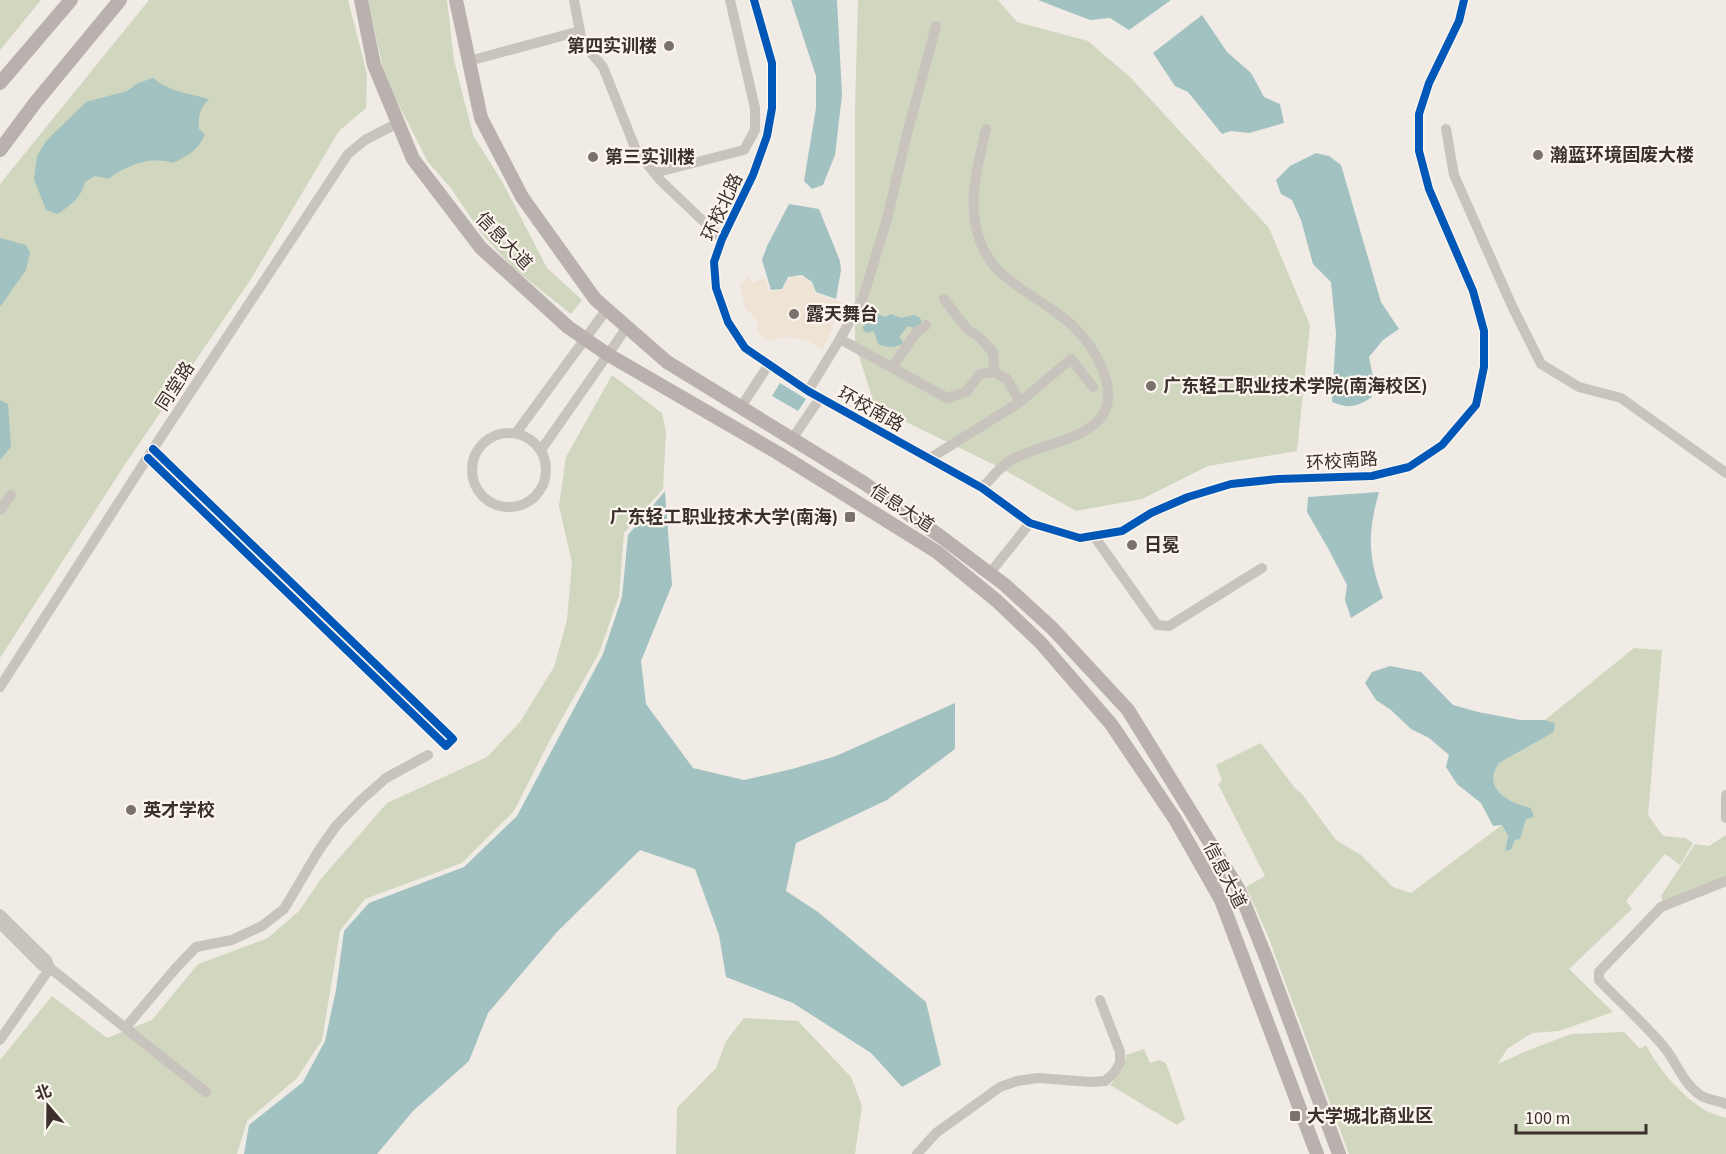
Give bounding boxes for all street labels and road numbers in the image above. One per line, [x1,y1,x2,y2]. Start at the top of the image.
street label: 环校北路 [696,169,749,245]
street label: 信息大道 [470,207,538,276]
street label: 同堂路 [150,357,201,416]
street label: 环校南路 [833,381,908,438]
street label: 环校南路 [1305,447,1379,476]
street label: 信息大道 [865,478,939,539]
street label: 信息大道 [1197,837,1252,913]

